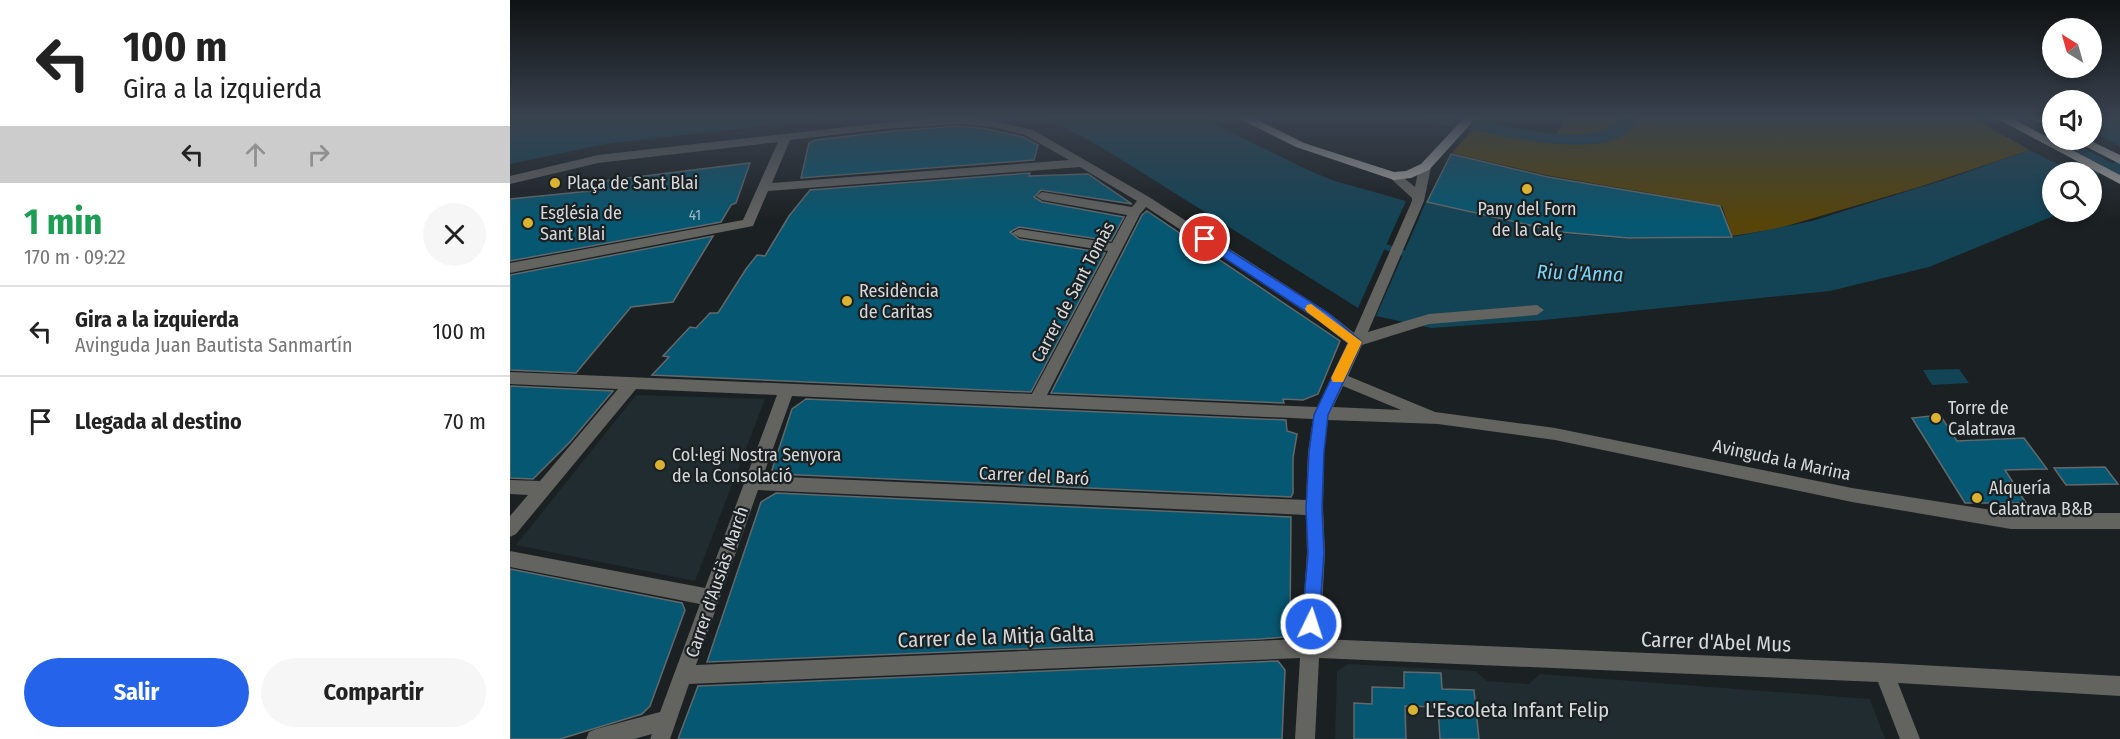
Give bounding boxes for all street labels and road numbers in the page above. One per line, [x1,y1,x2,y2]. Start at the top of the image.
street label: Carrer de Sant Tomàs [1027,218,1120,366]
street label: Avinguda la Marina [1711,435,1853,485]
street label: Carrer del Baró [978,462,1090,490]
street label: Carrer d'Ausiàs March [681,504,753,660]
street label: Carrer de la Mitja Galta [897,621,1095,653]
street label: Carrer d'Abel Mus [1640,626,1792,658]

